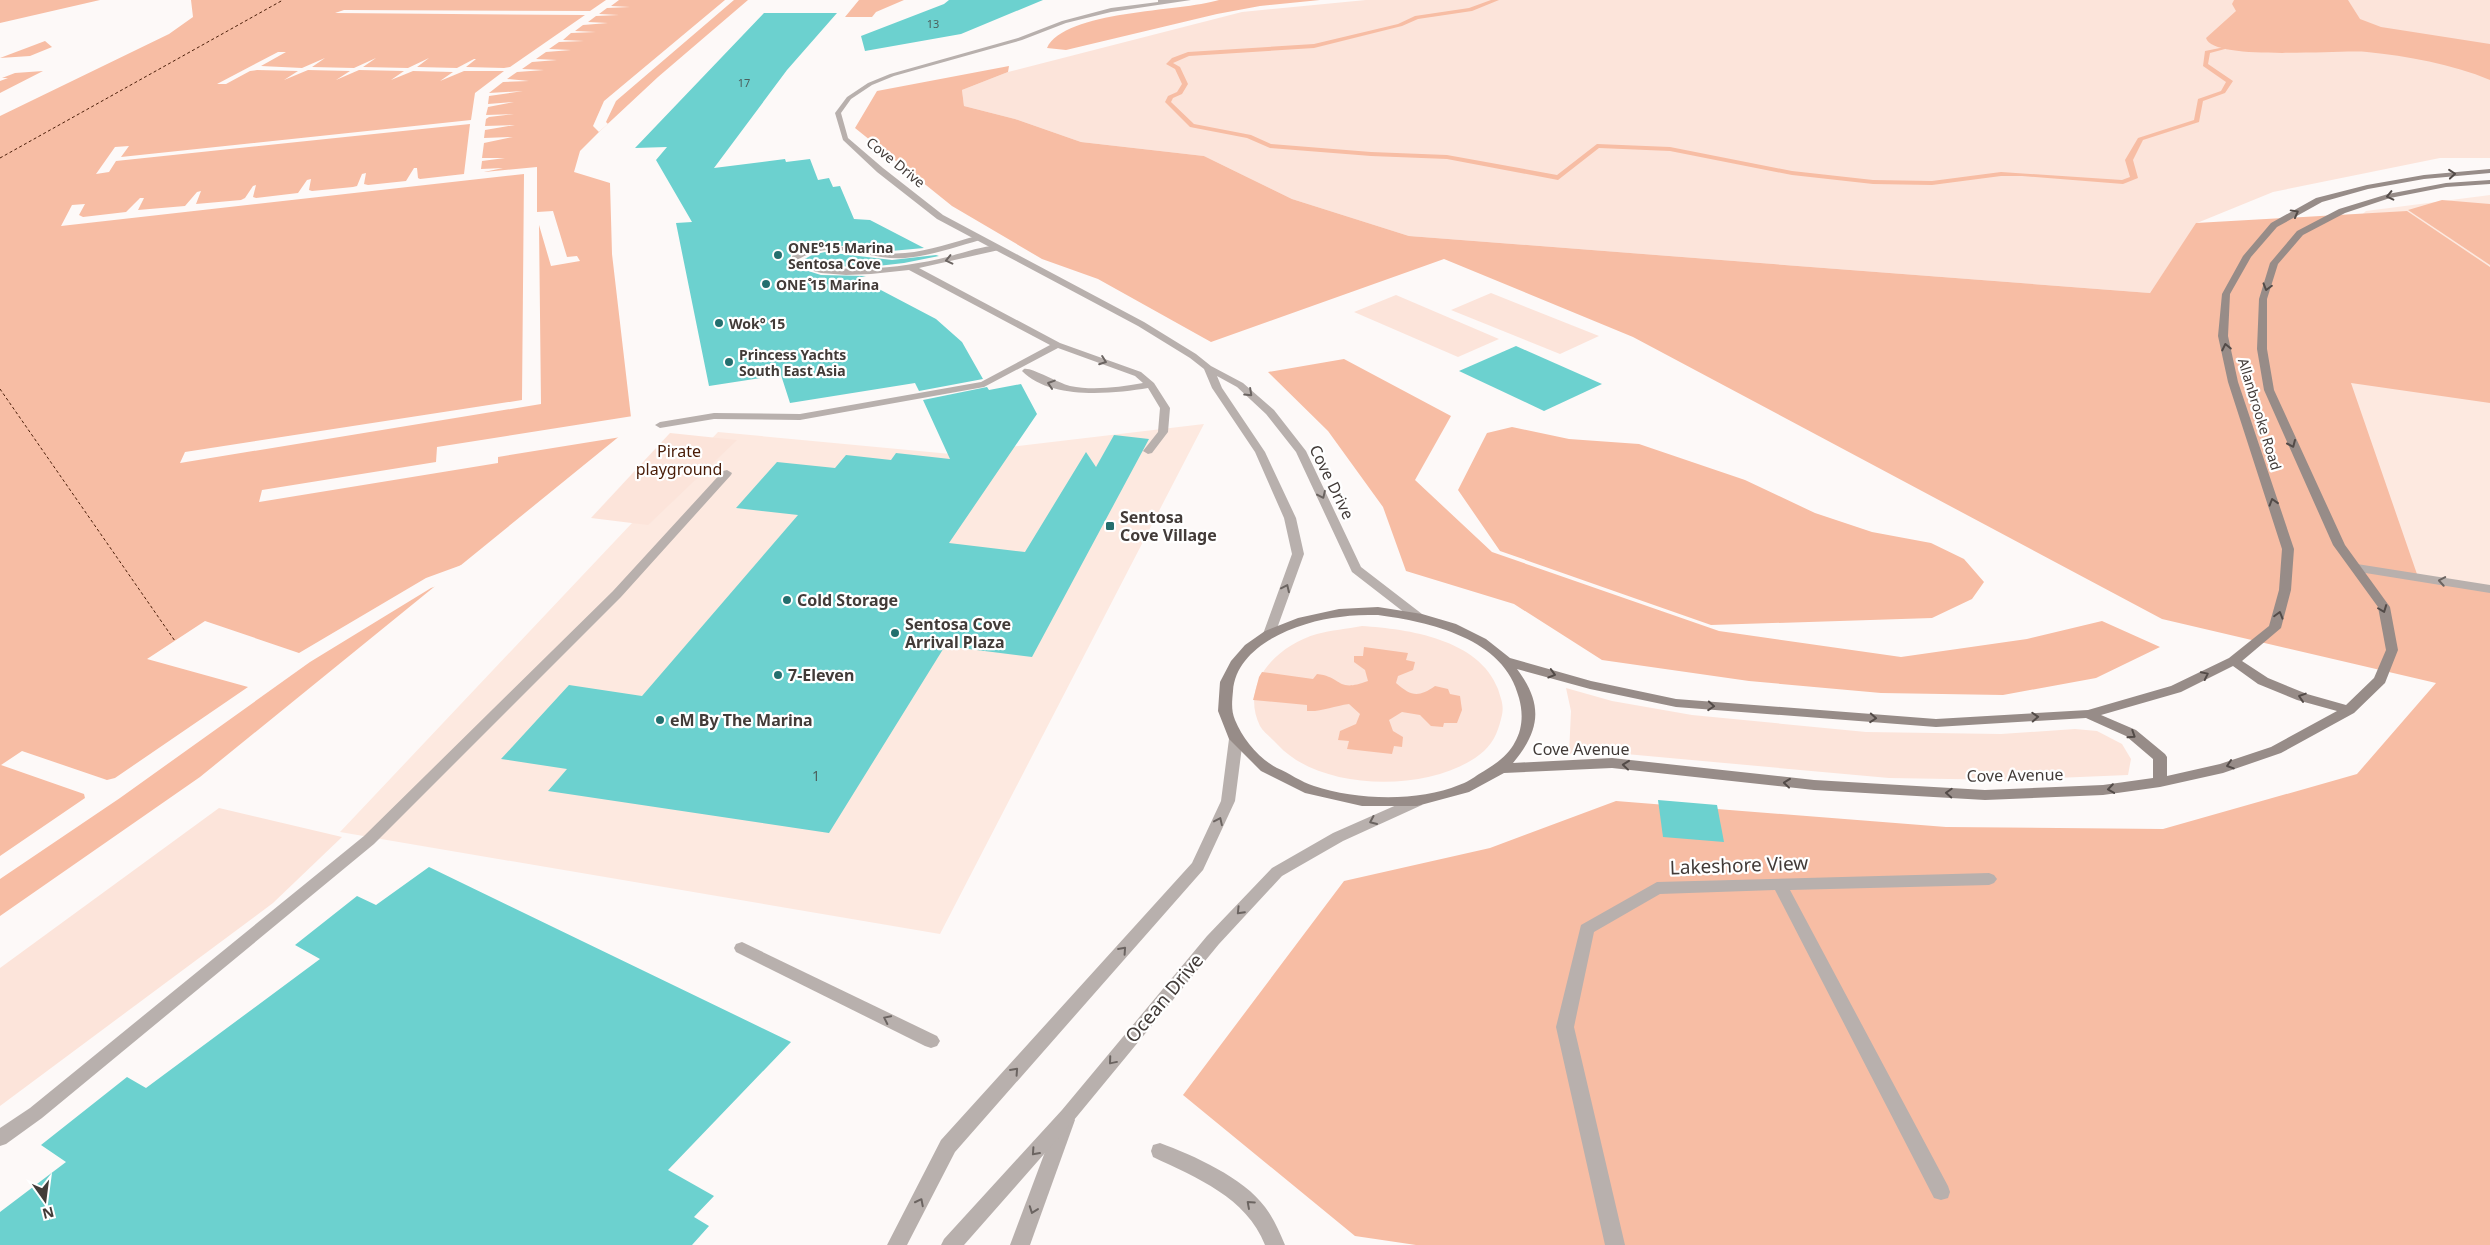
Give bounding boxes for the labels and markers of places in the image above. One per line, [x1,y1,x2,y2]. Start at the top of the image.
place label: ONE°15 Marina Sentosa Cove [788,238,893,273]
marker: ONE°15 Marina Sentosa Cove [772,249,784,261]
place label: ONE ̊15 Marina [776,275,879,294]
marker: ONE ̊15 Marina [760,278,772,290]
place label: Wok° 15 [729,314,785,333]
marker: Wok° 15 [713,317,725,329]
place label: Princess Yachts South East Asia [739,345,846,380]
marker: Princess Yachts South East Asia [723,356,735,368]
place label: Sentosa Cove Village [1120,506,1217,546]
marker: Sentosa Cove Village [1104,520,1116,532]
place label: Cold Storage [797,589,898,611]
marker: Cold Storage [781,594,793,606]
place label: Sentosa Cove Arrival Plaza [905,613,1011,653]
marker: Sentosa Cove Arrival Plaza [889,627,901,639]
place label: 7-Eleven [788,664,854,686]
marker: 7-Eleven [772,669,784,681]
place label: eM By The Marina [670,709,813,731]
marker: eM By The Marina [654,714,666,726]

